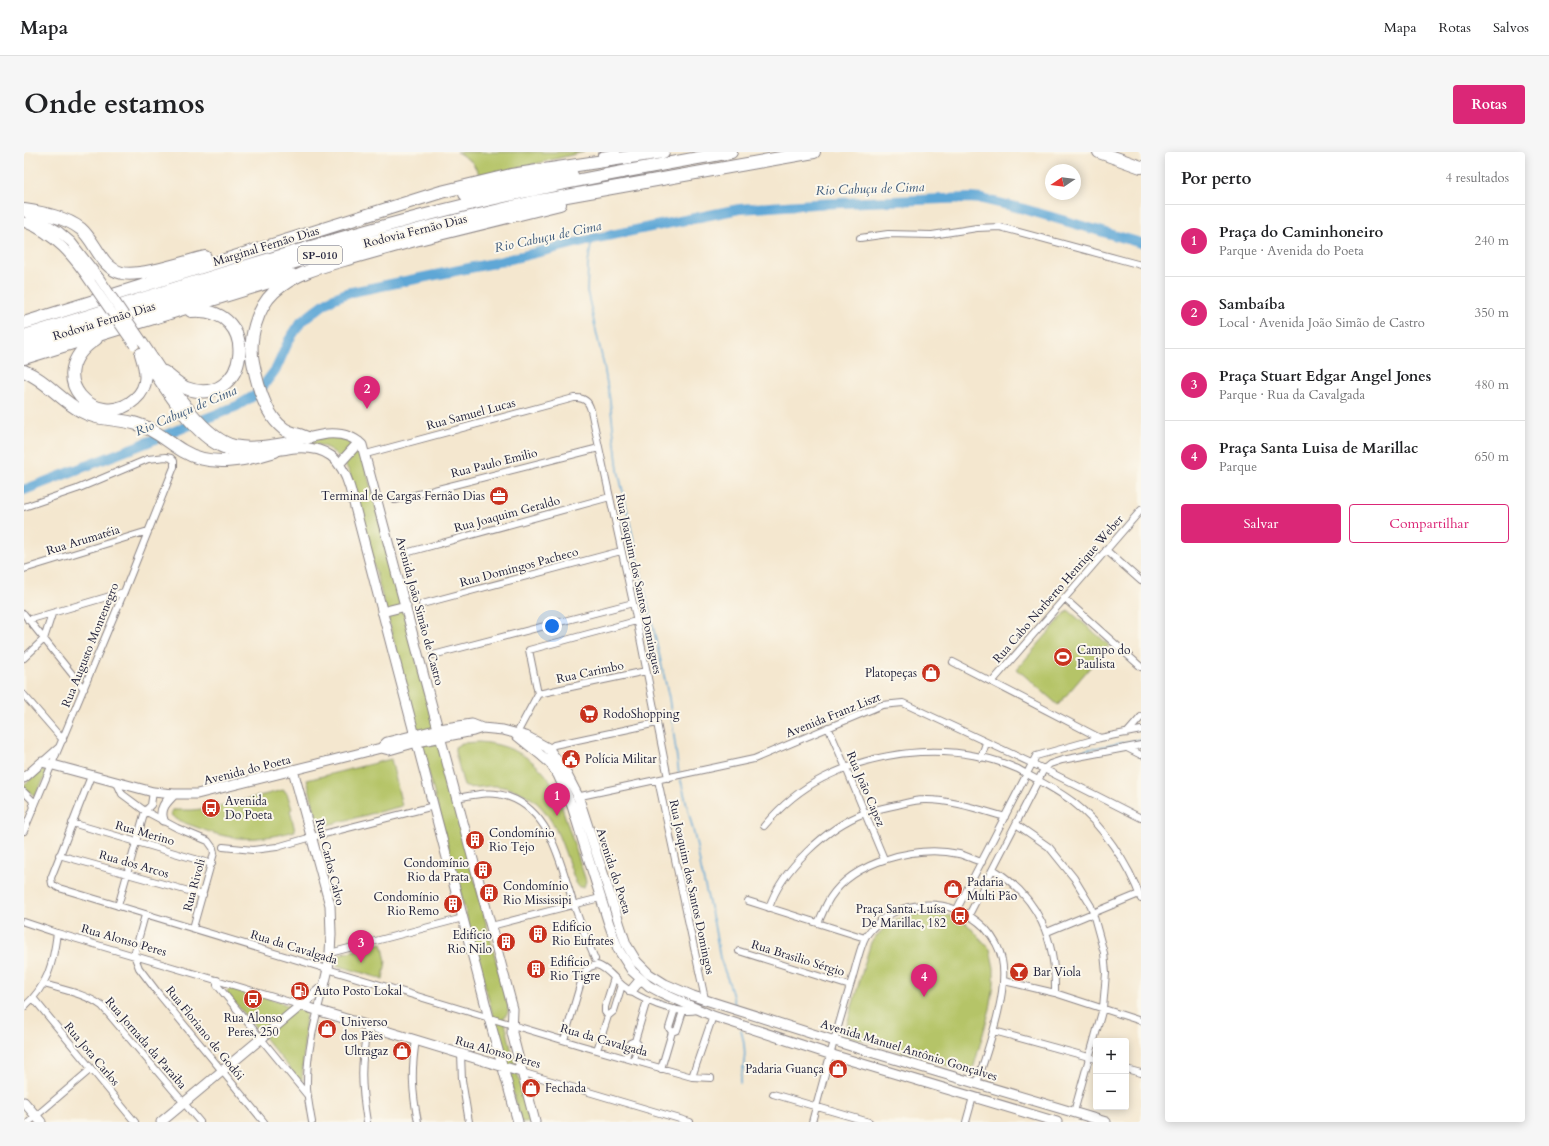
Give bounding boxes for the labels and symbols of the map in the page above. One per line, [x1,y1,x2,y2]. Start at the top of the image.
north arrow [1045,164,1081,200]
water label: Rio Cabuçu de Cima [815,178,925,200]
street label: Rodovia Fernão Dias [362,210,468,252]
water label: Rio Cabuçu de Cima [493,217,603,257]
street label: Marginal Fernão Dias [211,222,321,270]
road number: SP-010 [298,246,342,264]
street label: Rodovia Fernão Dias [51,298,157,344]
pin: 2 [354,376,380,409]
water label: Rio Cabuçu de Cima [132,381,240,441]
street label: Rua Samuel Lucas [425,394,517,434]
street label: Rua Paulo Emilio [449,444,540,482]
office icon: Terminal de Cargas Fernão Dias [488,485,510,507]
place label: Terminal de Cargas Fernão Dias [321,488,485,504]
street label: Rua Joaquim Geraldo [452,492,562,536]
street label: Rua Joaquim dos Santos Domingues [612,492,666,676]
street label: Rua Cabo Norberto Henrique Weber [989,511,1127,666]
street label: Rua Arumatéia [44,521,122,559]
street label: Avenida João Simão de Castro [392,535,448,687]
street label: Rua Domingos Pacheco [458,543,581,591]
street label: Rua Augusto Montenegro [58,580,123,710]
your location [542,616,562,636]
place label: Campo do Paulista [1077,642,1131,672]
sports icon: Campo do Paulista [1052,646,1074,668]
street label: Rua Carimbo [555,657,626,687]
shop icon: Platopeças [920,662,942,684]
place label: Platopeças [865,665,917,681]
street label: Avenida Franz Liszt [783,689,883,741]
supermarket icon: RodoShopping [578,703,600,725]
place label: RodoShopping [603,706,680,722]
public building icon: Polícia Militar [560,748,582,770]
street label: Rua João Capez [843,749,889,830]
street label: Avenida do Poeta [202,751,293,789]
place label: Polícia Militar [585,751,657,767]
pin: 1 [544,783,570,816]
place label: Avenida Do Poeta [225,793,273,823]
bus stop icon: Avenida Do Poeta [200,797,222,819]
street label: Rua Joaquim dos Santos Domingos [666,798,718,976]
street label: Rua Merino [113,817,177,849]
street label: Rua Carlos Calvo [311,817,349,908]
place label: Condomínio Rio Tejo [489,825,555,855]
street label: Avenida do Poeta [593,826,636,917]
building icon: Condomínio Rio Tejo [464,829,486,851]
street label: Rua dos Arcos [97,846,171,882]
place label: Condomínio Rio da Prata [403,855,470,885]
street label: Rua Rivoli [179,856,209,913]
building icon: Condomínio Rio da Prata [472,859,494,881]
place label: Padaria Multi Pão [967,874,1018,904]
place label: Condomínio Rio Mississipi [503,878,572,908]
shop icon: Padaria Multi Pão [942,878,964,900]
building icon: Condomínio Rio Mississipi [478,882,500,904]
place label: Condomínio Rio Remo [373,889,440,919]
building icon: Condomínio Rio Remo [442,893,464,915]
place label: Praça Santa. Luísa De Marillac, 182 [856,901,947,931]
bus stop icon: Praça Santa. Luísa De Marillac, 182 [949,905,971,927]
place label: Edifício Rio Eufrates [552,919,614,949]
street label: Rua Alonso Peres [79,920,169,960]
building icon: Edifício Rio Eufrates [527,923,549,945]
street label: Rua da Cavalgada [249,926,340,968]
place label: Edifício Rio Nilo [447,927,493,957]
pin: 3 [348,930,374,963]
building icon: Edifício Rio Nilo [495,931,517,953]
street label: Rua Brasilio Sérgio [749,936,847,980]
place label: Edifício Rio Tigre [550,954,600,984]
building icon: Edifício Rio Tigre [525,958,547,980]
bar icon: Bar Viola [1008,961,1030,983]
pin: 4 [911,964,937,997]
place label: Bar Viola [1033,964,1082,980]
fuel station icon: Auto Posto Lokal [289,980,311,1002]
street label: Rua Floriano de Godói [162,983,248,1084]
place label: Auto Posto Lokal [314,983,402,999]
bus stop icon: Rua Alonso Peres, 250 [242,988,264,1010]
street label: Rua Jornada da Paraiba [102,994,191,1093]
place label: Rua Alonso Peres, 250 [224,1010,283,1040]
place label: Universo dos Pães [341,1014,388,1044]
street label: Avenida Manuel Antônio Gonçalves [819,1015,999,1085]
shop icon: Universo dos Pães [316,1018,338,1040]
street label: Rua Jota Carlos [61,1019,123,1089]
street label: Rua da Cavalgada [558,1020,650,1060]
street label: Rua Alonso Peres [453,1032,543,1072]
shop icon: Ultragaz [391,1040,413,1062]
place label: Ultragaz [345,1043,389,1059]
shop icon: Padaria Guança [827,1058,849,1080]
place label: Padaria Guança [745,1061,825,1077]
shop icon: Fechada [520,1077,542,1099]
place label: Fechada [545,1080,587,1096]

